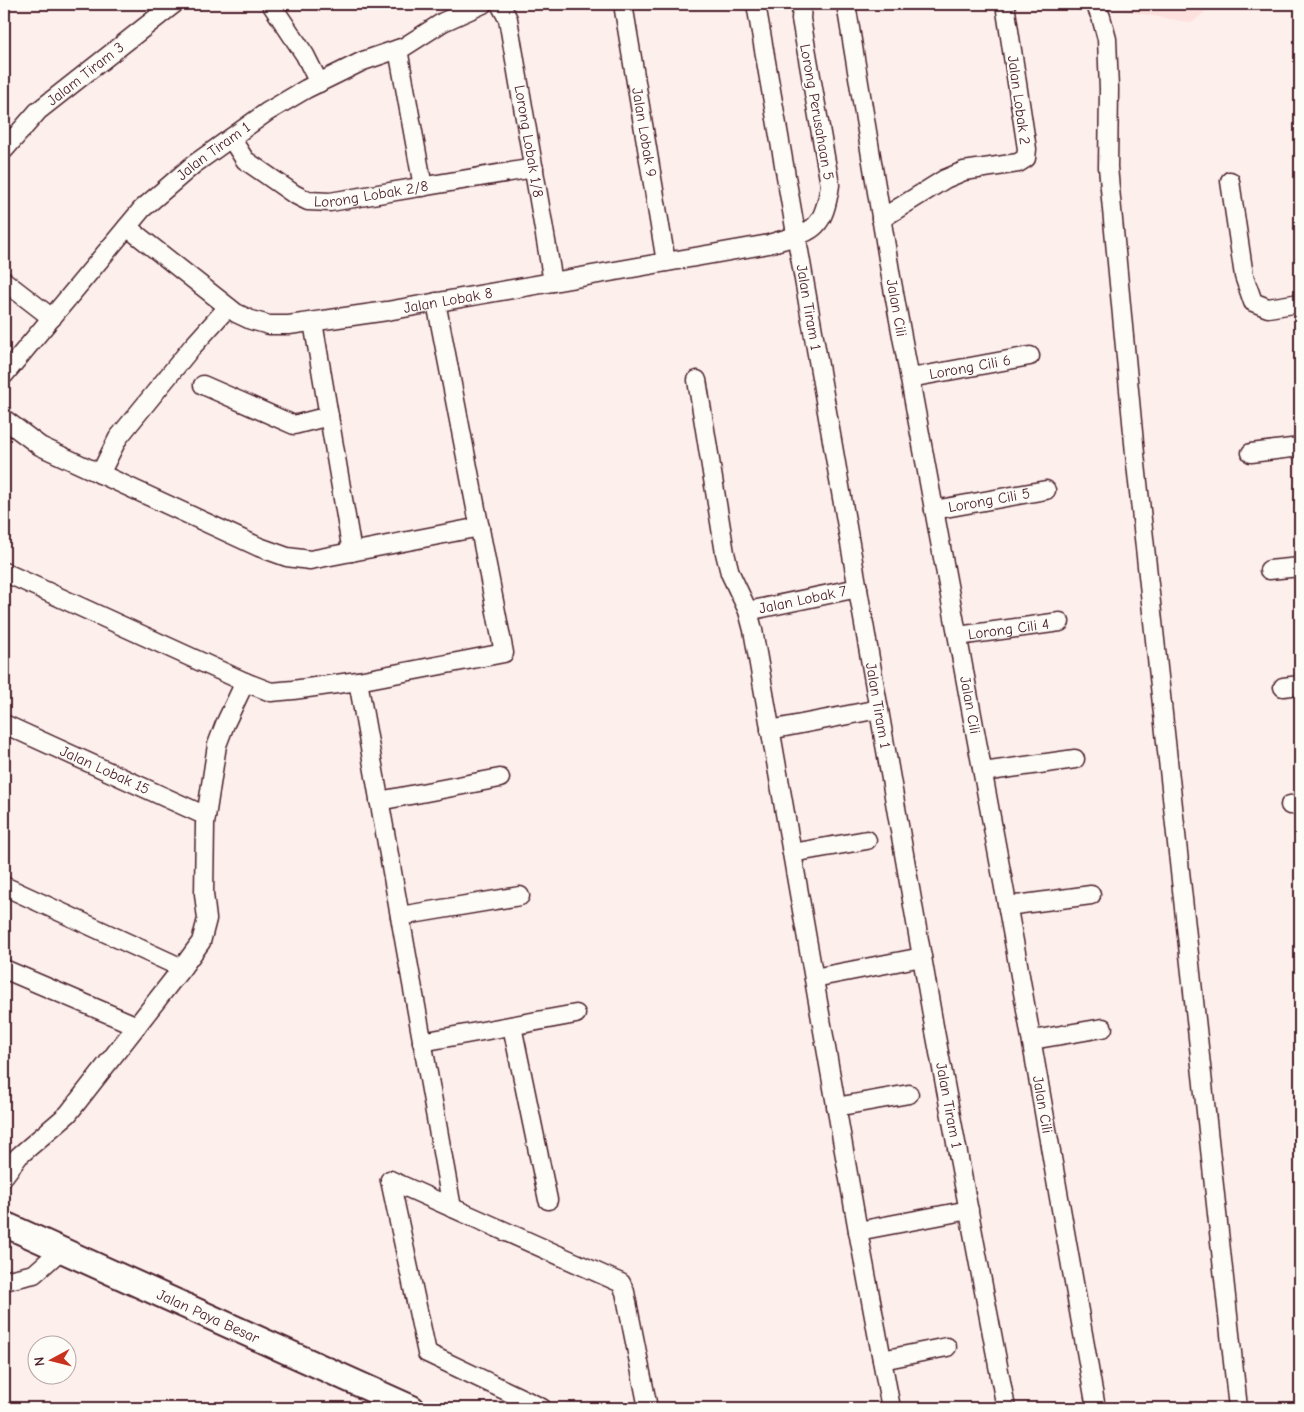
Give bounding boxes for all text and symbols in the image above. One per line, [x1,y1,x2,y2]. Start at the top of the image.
street label: Jalam Tiram 3 [43,38,127,109]
street label: Lorong Perusahaan 5 [796,43,838,181]
street label: Jalan Lobak 2 [1004,54,1034,146]
street label: Lorong Lobak 1/8 [510,84,547,199]
street label: Jalan Lobak 9 [628,86,661,178]
street label: Jalan Tiram 1 [173,118,254,184]
street label: Lorong Lobak 2/8 [313,177,429,211]
street label: Jalan Tiram 1 [793,263,825,352]
street label: Jalan Cili [883,277,911,338]
street label: Jalan Lobak 8 [402,284,494,317]
street label: Lorong Cili 6 [928,351,1012,383]
street label: Lorong Cili 5 [947,484,1031,516]
street label: Jalan Lobak 7 [757,582,848,617]
street label: Lorong Cili 4 [967,615,1050,644]
street label: Jalan Tiram 1 [862,661,895,750]
street label: Jalan Cili [956,675,984,735]
street label: Jalan Lobak 15 [57,742,153,798]
street label: Jalan Tiram 1 [932,1061,966,1150]
street label: Jalan Cili [1029,1074,1057,1135]
street label: Jalan Paya Besar [154,1285,262,1347]
north arrow [28,1334,78,1384]
text: N [31,1356,49,1367]

